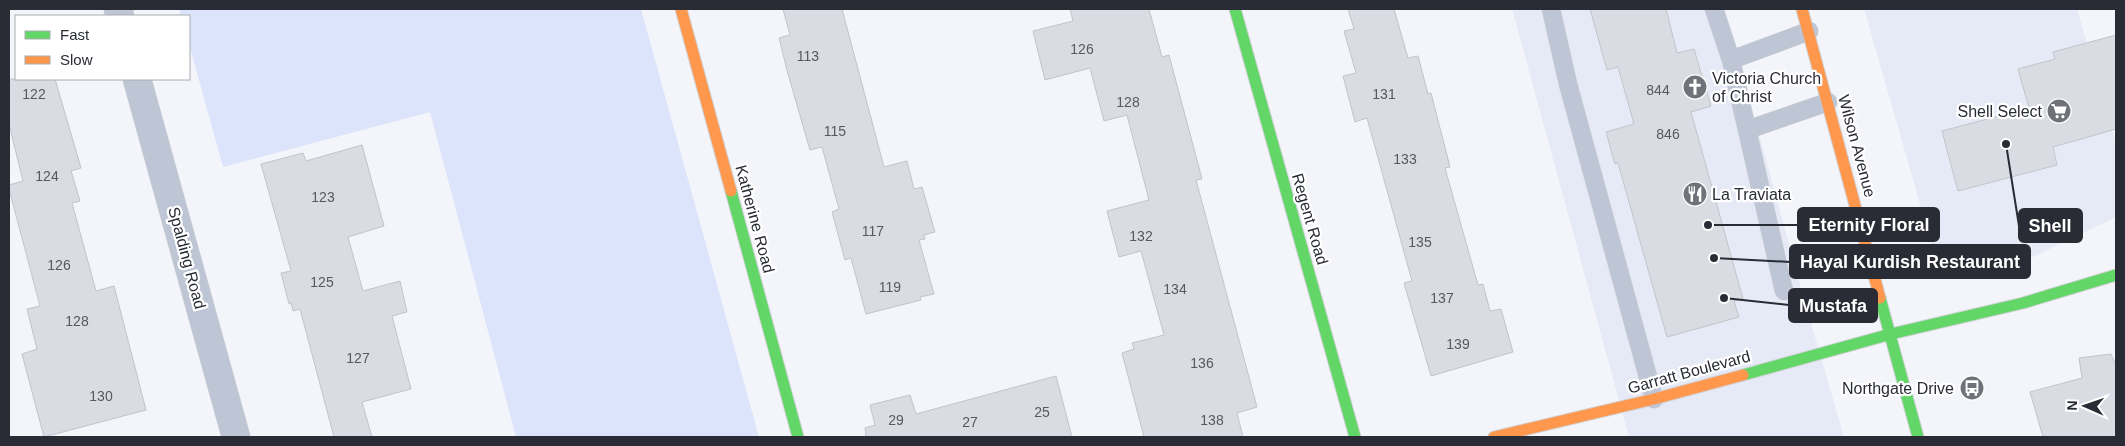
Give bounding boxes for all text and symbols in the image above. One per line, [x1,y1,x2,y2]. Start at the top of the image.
legend [15,15,190,80]
text: Fast [60,26,90,43]
house number: 126 [1070,41,1094,57]
house number: 113 [797,48,819,64]
text: Slow [60,51,93,68]
place label: Victoria Church of Christ [1712,70,1821,105]
church icon: Victoria Church of Christ [1682,74,1708,100]
house number: 844 [1646,82,1670,98]
house number: 122 [22,86,46,102]
house number: 131 [1372,86,1396,102]
street label: Wilson Avenue [1835,93,1879,199]
house number: 128 [1116,94,1140,110]
supermarket icon: Shell Select [2046,98,2072,124]
place label: Shell Select [1958,103,2043,120]
house number: 115 [824,123,846,139]
house number: 846 [1656,126,1680,142]
house number: 133 [1393,151,1417,167]
street label: Katherine Road [732,163,778,275]
house number: 124 [35,168,59,184]
street label: Regent Road [1289,171,1331,267]
restaurant icon: La Traviata [1682,181,1708,207]
place label: La Traviata [1712,186,1791,203]
house number: 123 [311,189,335,205]
street label: Spalding Road [165,205,209,311]
callout: Eternity Floral [1798,208,1939,241]
callout: Shell [2019,209,2082,242]
text: Eternity Floral [1808,215,1930,235]
text: Shell [2028,216,2072,236]
house number: 117 [862,223,884,239]
house number: 132 [1129,228,1153,244]
house number: 135 [1408,234,1432,250]
callout: Hayal Kurdish Restaurant [1790,245,2030,278]
text: Hayal Kurdish Restaurant [1800,252,2020,272]
house number: 126 [47,257,71,273]
house number: 125 [310,274,334,290]
house number: 119 [879,279,901,295]
house number: 134 [1163,281,1187,297]
callout: Mustafa [1789,289,1877,322]
house number: 137 [1430,290,1454,306]
text: Mustafa [1799,296,1868,316]
house number: 128 [65,313,89,329]
house number: 139 [1446,336,1470,352]
street label: Garratt Boulevard [1626,347,1752,397]
house number: 127 [346,350,370,366]
house number: 136 [1190,355,1214,371]
bus stop icon: Northgate Drive [1959,375,1985,401]
place label: Northgate Drive [1842,380,1954,397]
north arrow [2060,381,2110,431]
house number: 130 [89,388,113,404]
text: N [2064,400,2080,411]
house number: 25 [1034,404,1050,420]
house number: 29 [888,412,904,428]
house number: 138 [1200,412,1224,428]
house number: 27 [962,414,978,430]

